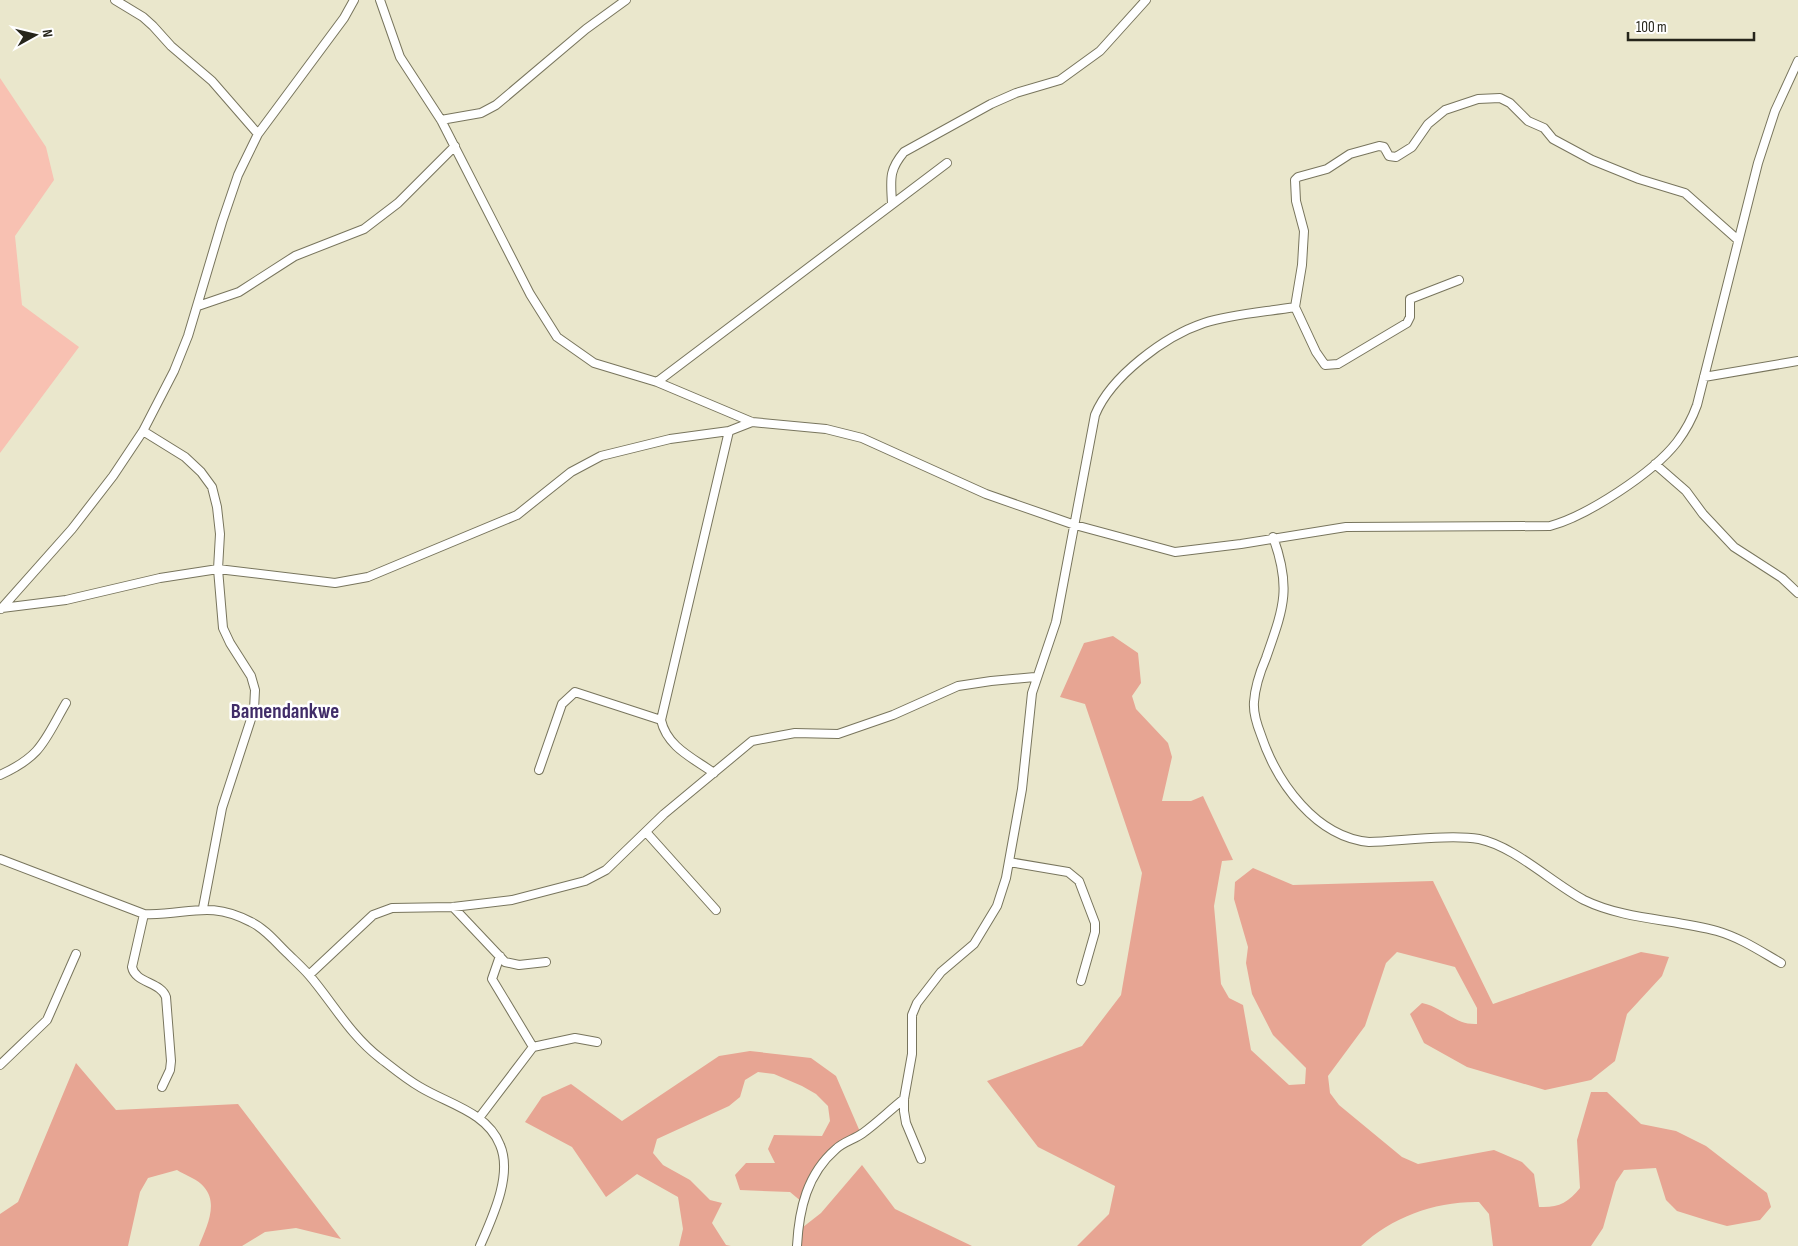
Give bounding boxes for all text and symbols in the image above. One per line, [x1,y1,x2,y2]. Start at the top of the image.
north arrow [10,10,60,60]
scale bar [1628,10,1754,42]
text: 100 m [1636,18,1667,37]
text: N [38,28,56,38]
district label: Bamendankwe [231,699,339,724]

